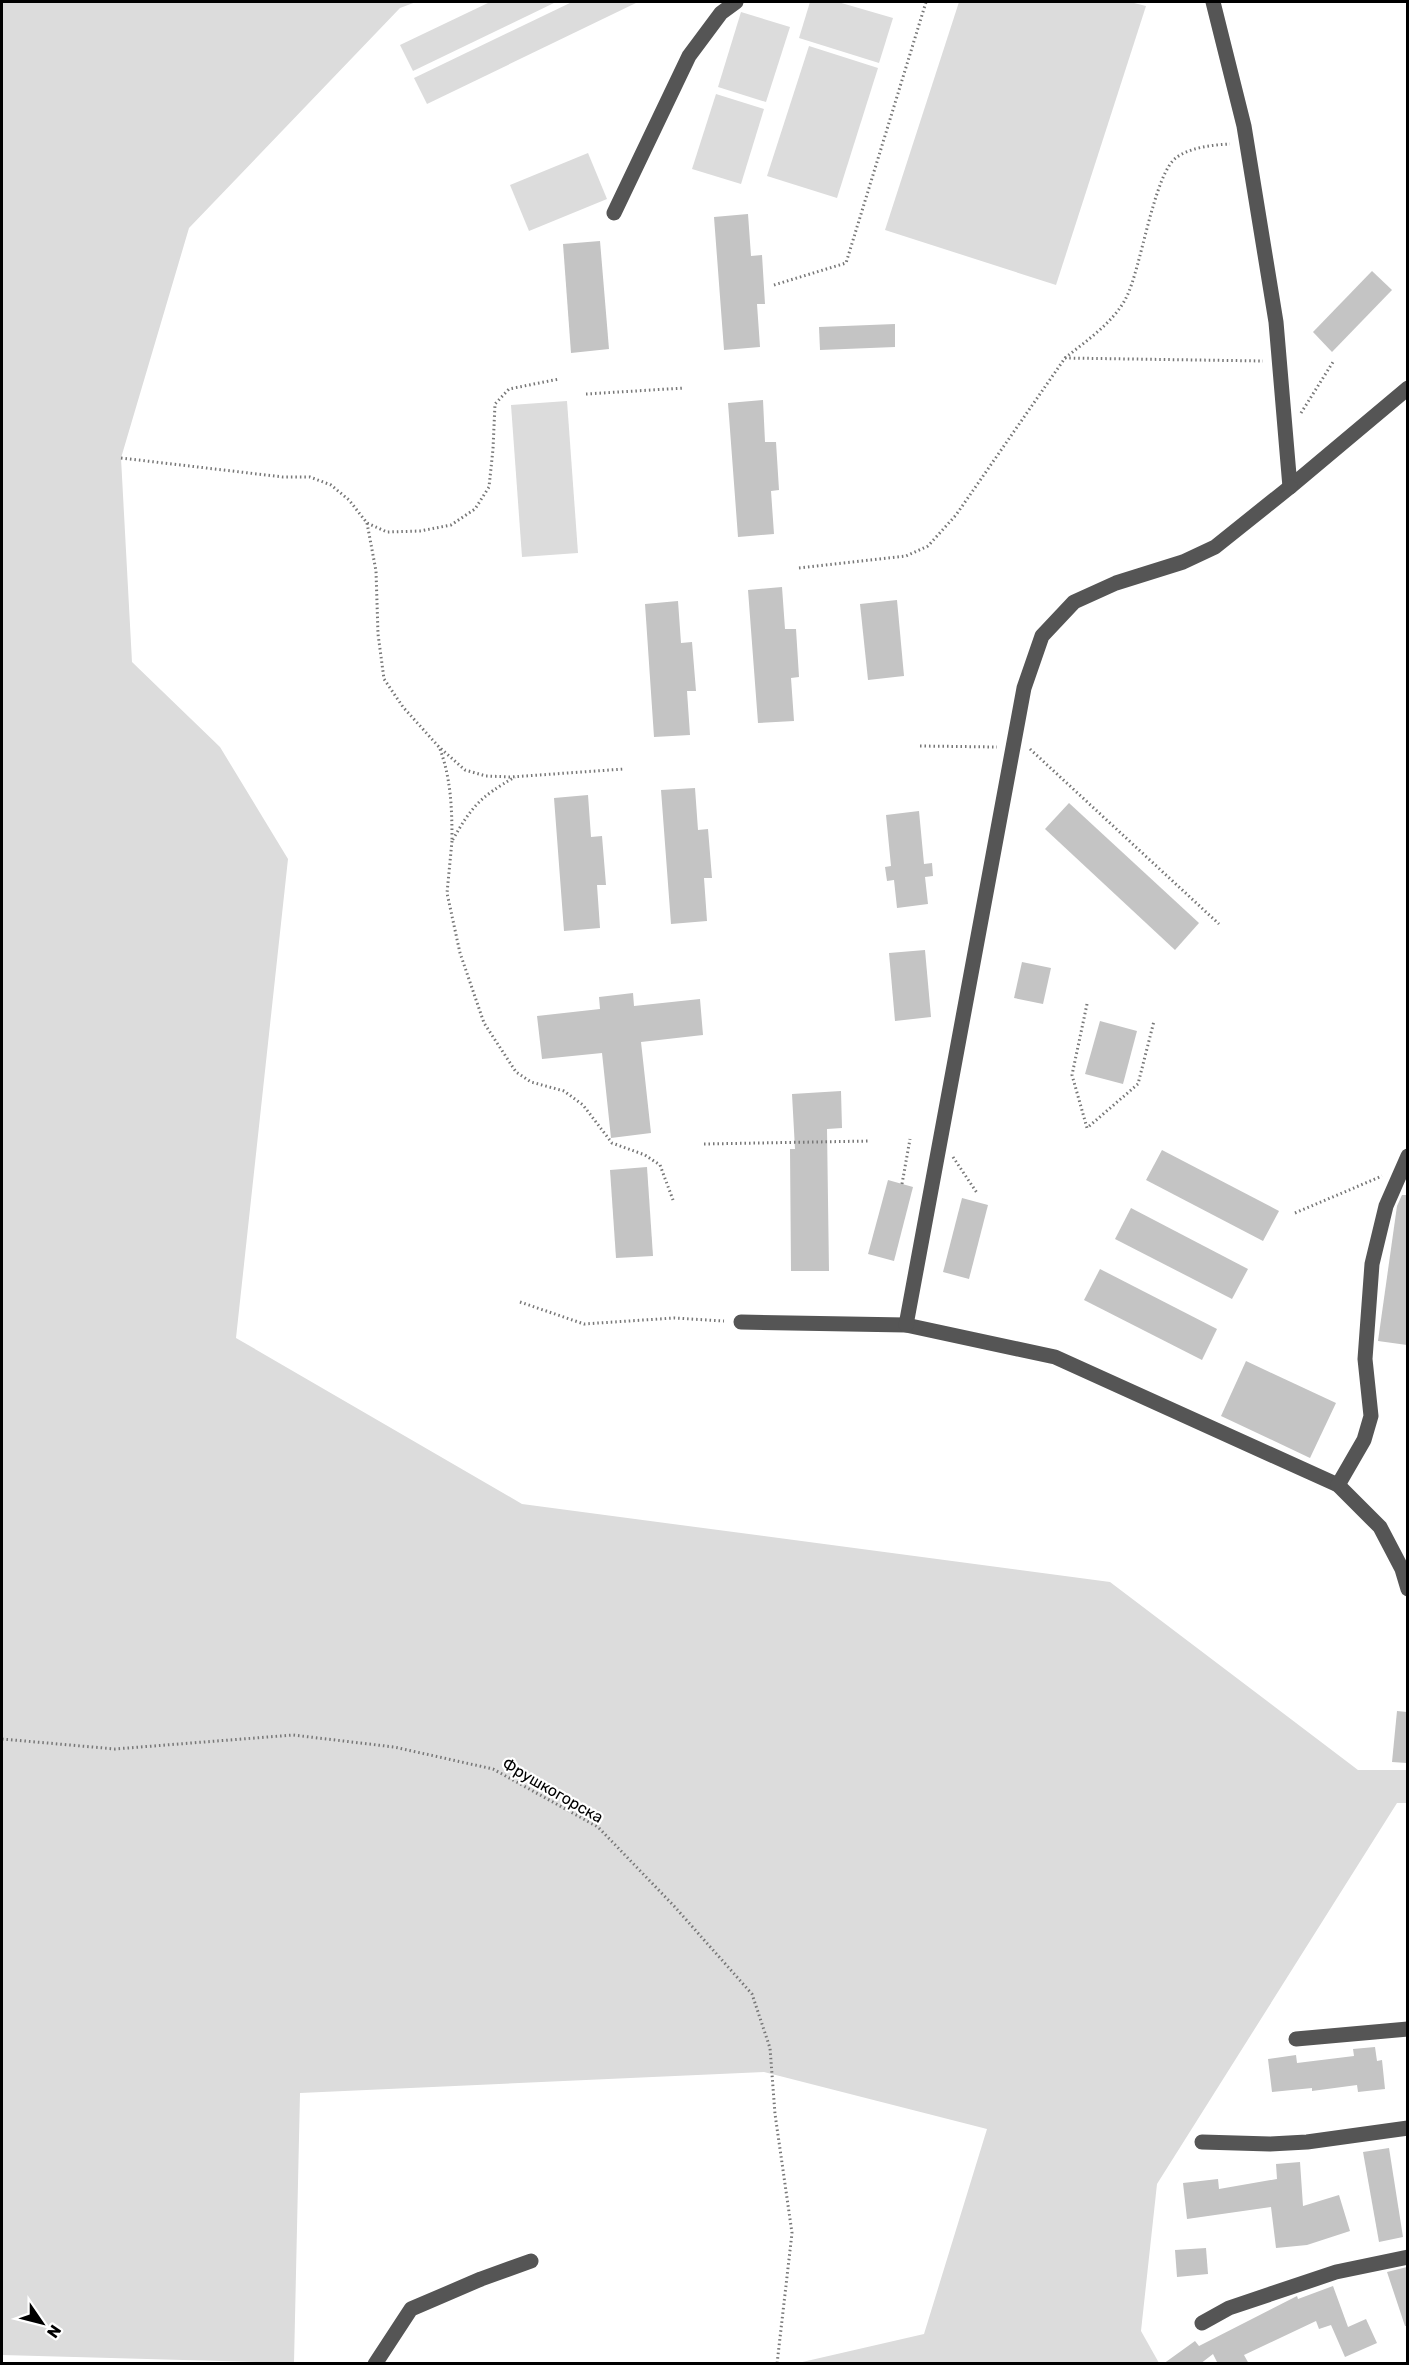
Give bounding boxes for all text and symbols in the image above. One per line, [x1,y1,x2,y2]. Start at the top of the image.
street label: Фрушкогорска [499,1754,607,1827]
north arrow [12,2293,72,2353]
text: N [43,2321,65,2341]

